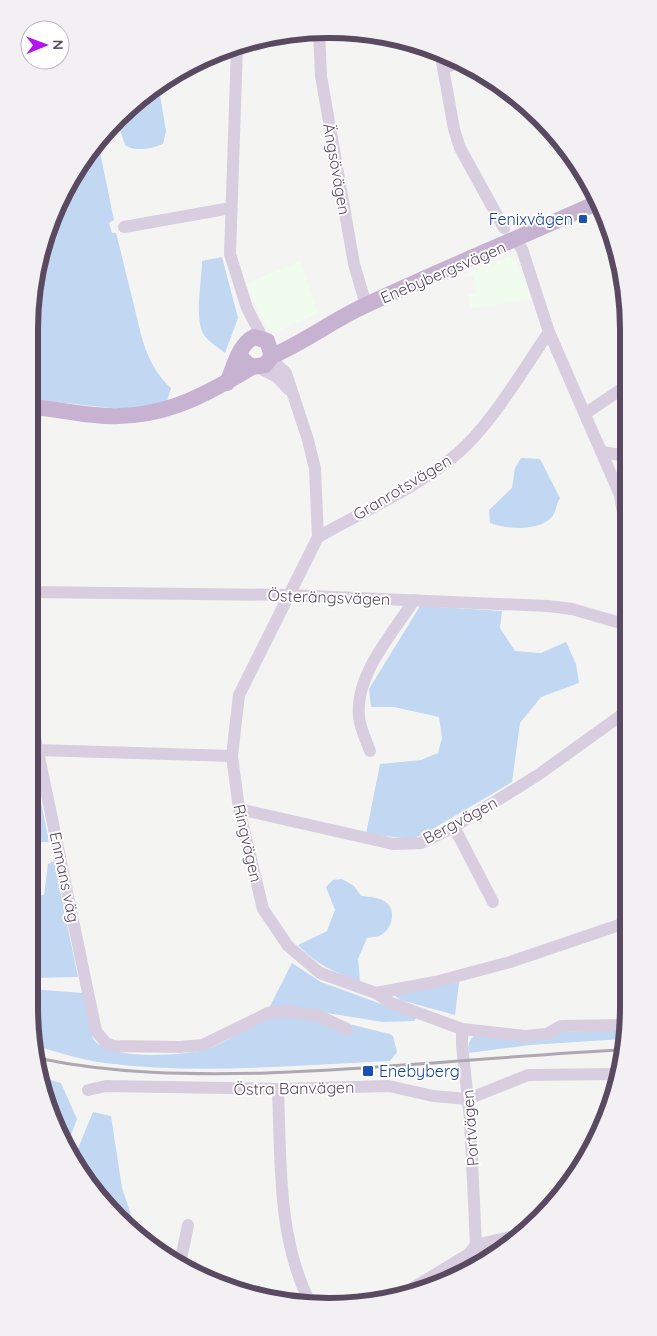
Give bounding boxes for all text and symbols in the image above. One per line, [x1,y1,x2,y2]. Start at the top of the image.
north arrow [20,20,70,70]
text: N [49,39,67,50]
street label: Ängsövägen [319,122,355,216]
place label: Fenixvägen [489,209,573,229]
marker: Fenixvägen [577,213,589,225]
street label: Enebybergsvägen [377,237,509,307]
street label: Granrotsvägen [349,450,455,524]
street label: Österängsvägen [267,585,391,609]
street label: Bergvägen [419,792,501,848]
street label: Ringvägen [229,802,267,884]
street label: Enmans väg [46,830,84,924]
place label: Enebyberg [379,1061,460,1081]
marker: Enebyberg [361,1064,375,1078]
street label: Östra Banvägen [234,1077,354,1099]
street label: Portvägen [457,1089,483,1167]

